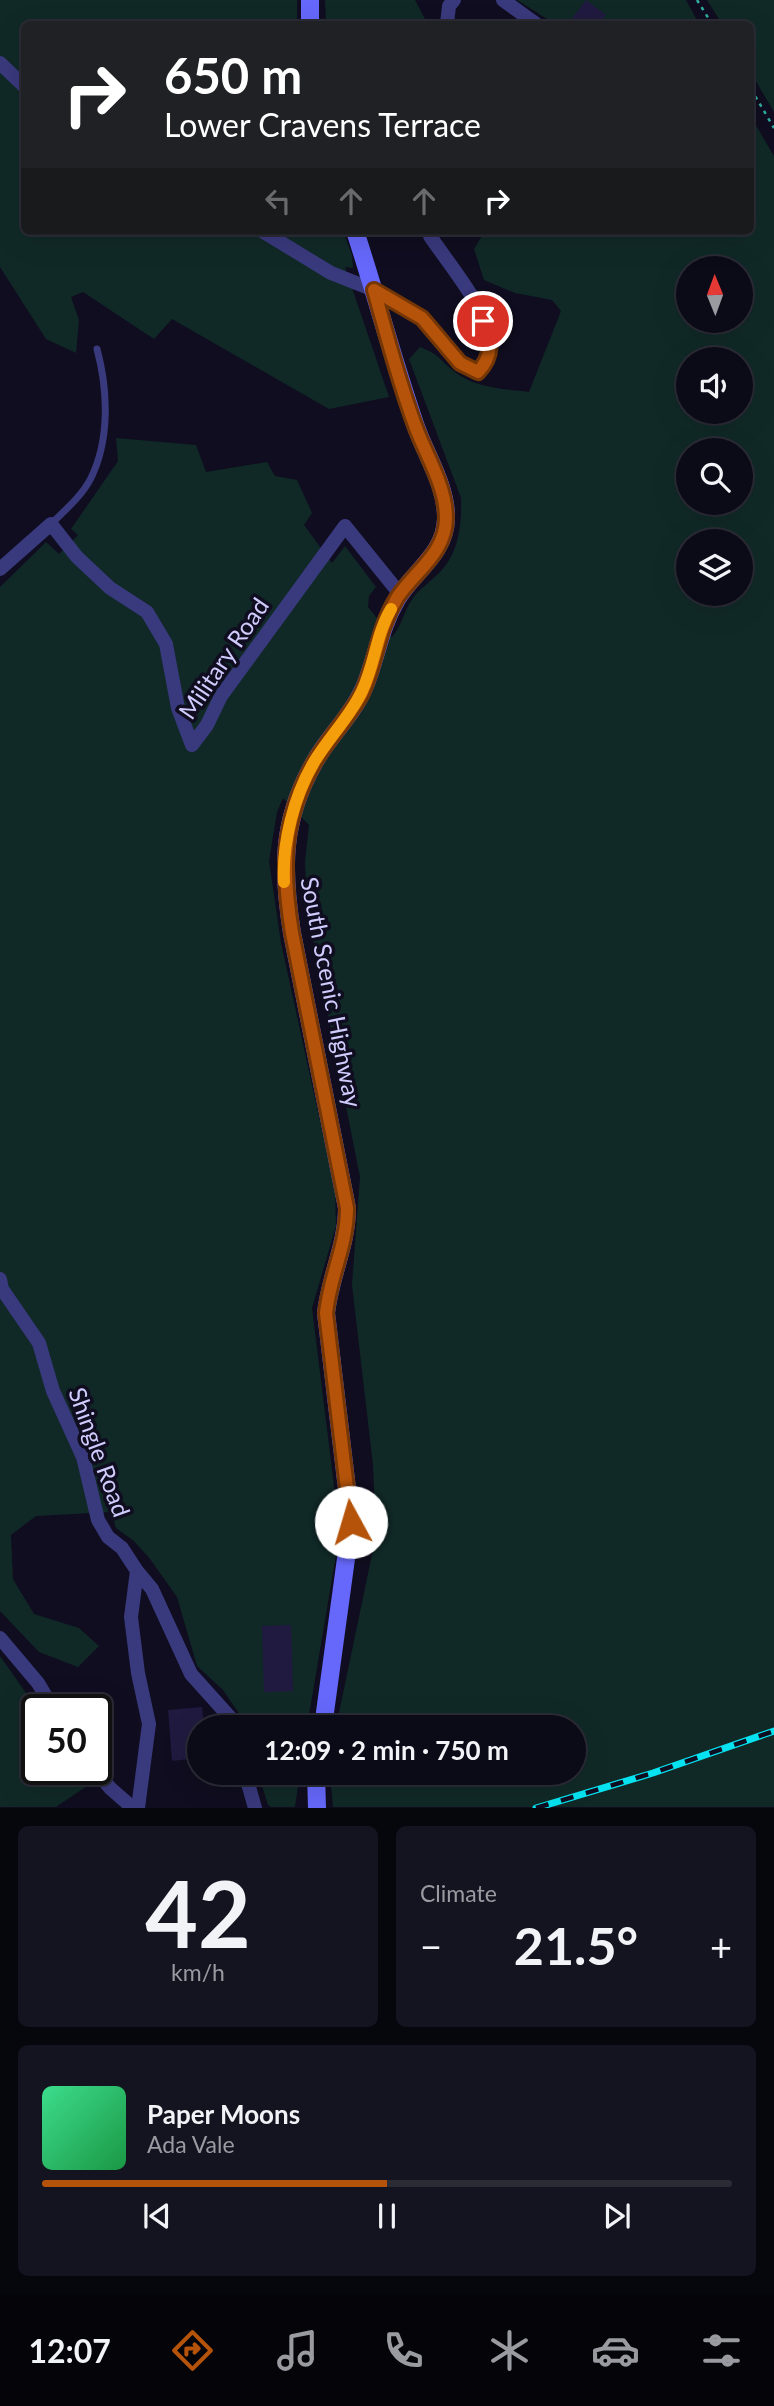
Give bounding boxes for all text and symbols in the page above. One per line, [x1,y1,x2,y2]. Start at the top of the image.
text: 650 m [164,46,302,104]
icon: right [49,49,140,140]
text: Lower Cravens Terrace [164,105,481,144]
icon: left [259,182,297,220]
icon: ahead [332,182,370,220]
icon: ahead [405,182,443,220]
icon: right [478,182,516,220]
north arrow [676,256,752,332]
map controls [676,256,753,606]
pin [453,291,513,351]
icon: arrive [464,302,502,340]
button: sound [676,347,753,424]
button: search [676,438,753,515]
button: layers [676,529,753,606]
street label: Military Road [172,592,274,724]
street label: South Scenic Highway [295,874,369,1110]
street label: Shingle Road [63,1383,137,1521]
position arrow [314,1485,388,1559]
speed limit sign: 50 [21,1694,112,1785]
text: 12:09 · 2 min · 750 m [264,1734,509,1766]
text: 42 [145,1858,251,1967]
text: Climate [420,1879,497,1907]
text: 21.5° [514,1914,638,1976]
text: − [420,1923,442,1969]
text: + [710,1923,732,1969]
text: km/h [171,1958,225,1986]
text: Paper Moons [147,2098,300,2130]
text: Ada Vale [147,2130,235,2158]
icon: previous [138,2197,176,2235]
icon: pause [368,2197,406,2235]
icon: next [598,2197,636,2235]
icon: directions [168,2326,217,2375]
icon: music [273,2326,322,2375]
icon: phone [379,2326,428,2375]
icon: climate [485,2326,534,2375]
icon: car [591,2326,640,2375]
icon: filters [697,2326,746,2375]
text: 12:07 [28,2331,111,2370]

